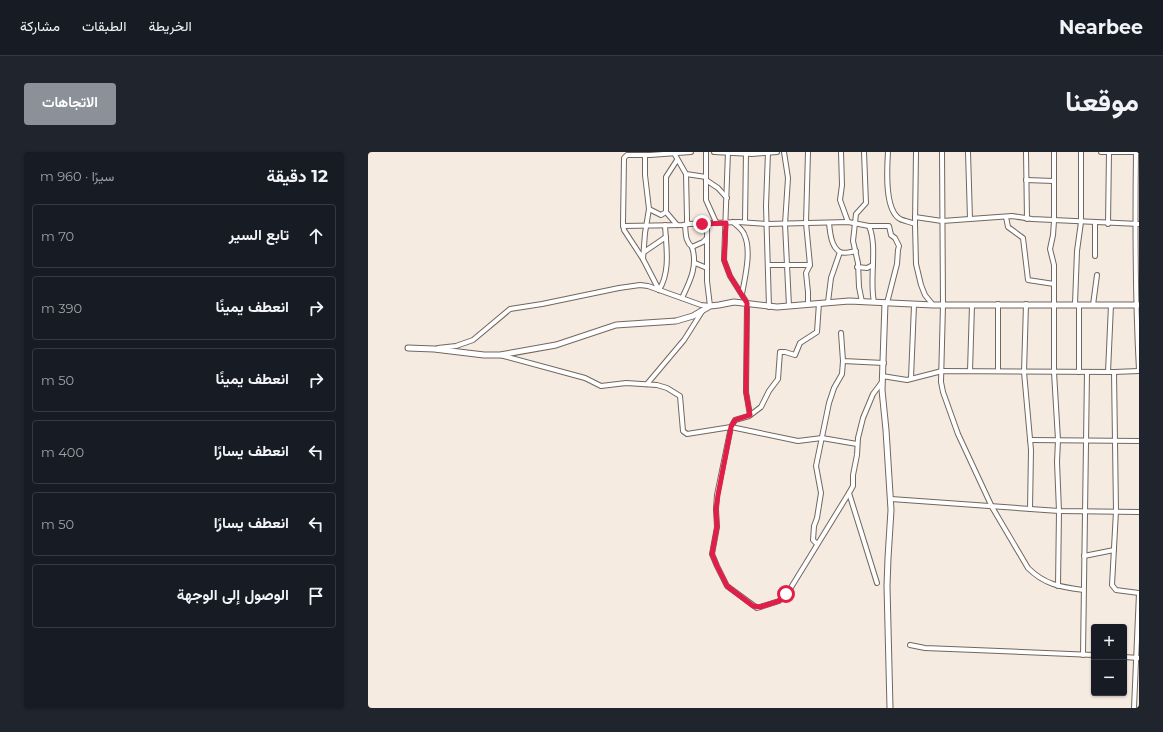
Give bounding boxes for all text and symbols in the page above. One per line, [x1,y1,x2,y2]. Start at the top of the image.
text: Nearbee [1059,16,1143,39]
text: مشاركة [20,17,60,35]
text: الطبقات [82,17,126,35]
text: الخريطة [148,17,192,35]
button: الاتجاهات [24,83,116,125]
text: موقعنا [1065,84,1139,118]
text: 12 دقيقة [266,166,328,186]
text: سيرًا · 960 m [40,168,114,184]
route end [693,215,711,233]
text: تابع السير [229,225,289,244]
icon: ahead [305,225,327,247]
text: 70 m [41,228,74,244]
text: انعطف يمينًا [216,297,289,316]
icon: right [305,297,327,319]
text: 390 m [41,300,82,316]
text: انعطف يمينًا [216,369,289,388]
icon: right [305,369,327,391]
text: 50 m [41,372,74,388]
text: انعطف يسارًا [214,441,289,460]
icon: left [305,441,327,463]
text: 400 m [41,444,84,460]
text: انعطف يسارًا [214,513,289,532]
icon: left [305,513,327,535]
text: 50 m [41,516,74,532]
text: الوصول إلى الوجهة [177,585,289,604]
icon: arrive [305,585,327,607]
route start [777,585,795,603]
map controls [1091,624,1127,696]
button: + [1091,624,1127,660]
button: − [1091,660,1127,696]

